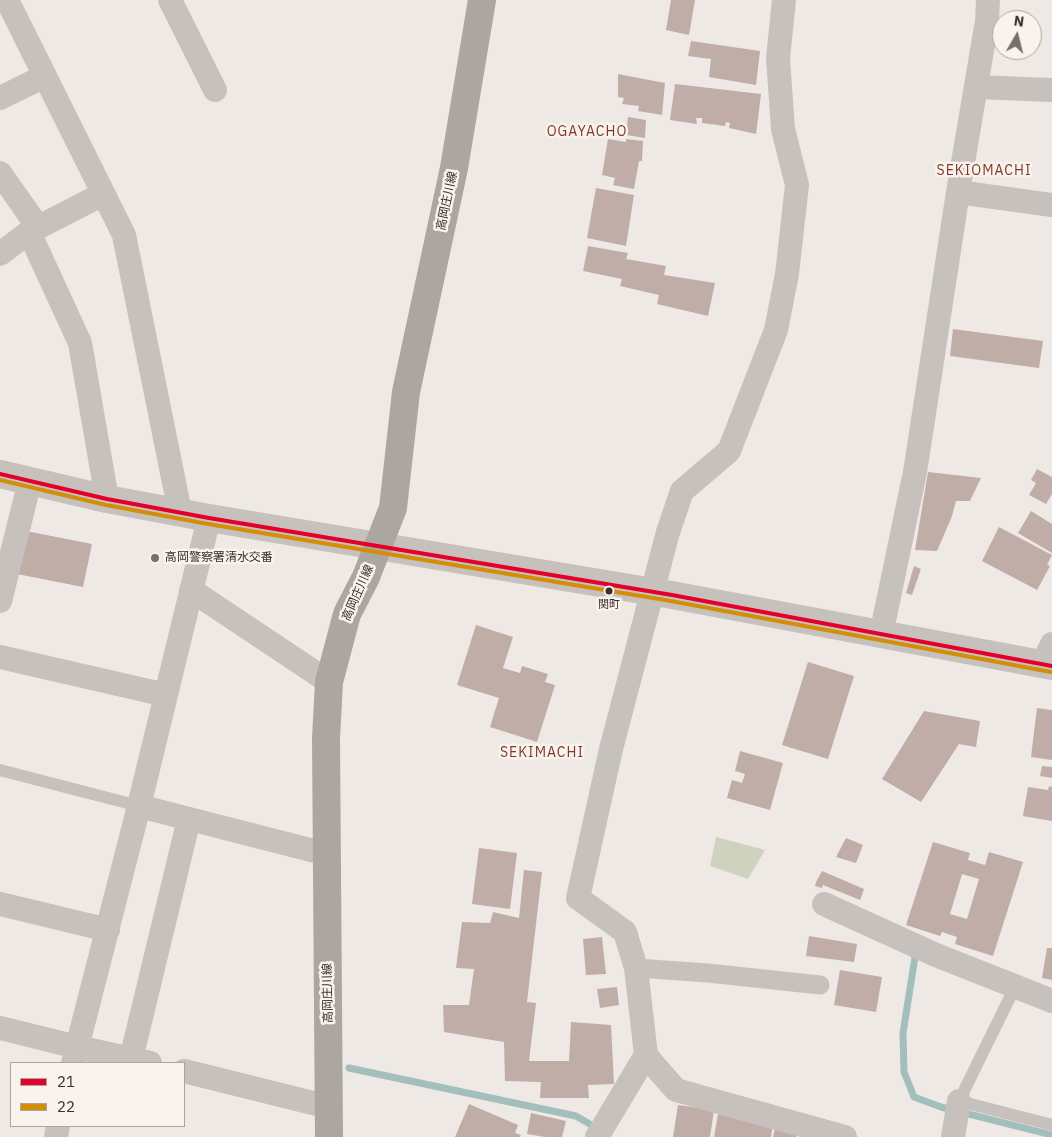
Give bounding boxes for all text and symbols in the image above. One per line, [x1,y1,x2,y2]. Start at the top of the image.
north arrow [992,10,1042,60]
text: N [1013,12,1025,31]
district label: OGAYACHO [546,124,628,140]
district label: SEKIOMACHI [935,163,1033,179]
street label: 高岡庄川線 [434,170,460,232]
place label: 高岡警察署清水交番 [165,551,273,565]
marker: 高岡警察署清水交番 [149,552,161,564]
street label: 高岡庄川線 [339,563,377,623]
marker: 関町 [604,586,614,596]
place label: 関町 [598,598,620,612]
district label: SEKIMACHI [499,745,585,761]
street label: 高岡庄川線 [320,963,336,1023]
legend [10,1062,185,1127]
text: 21 [57,1072,75,1091]
text: 22 [57,1097,75,1116]

